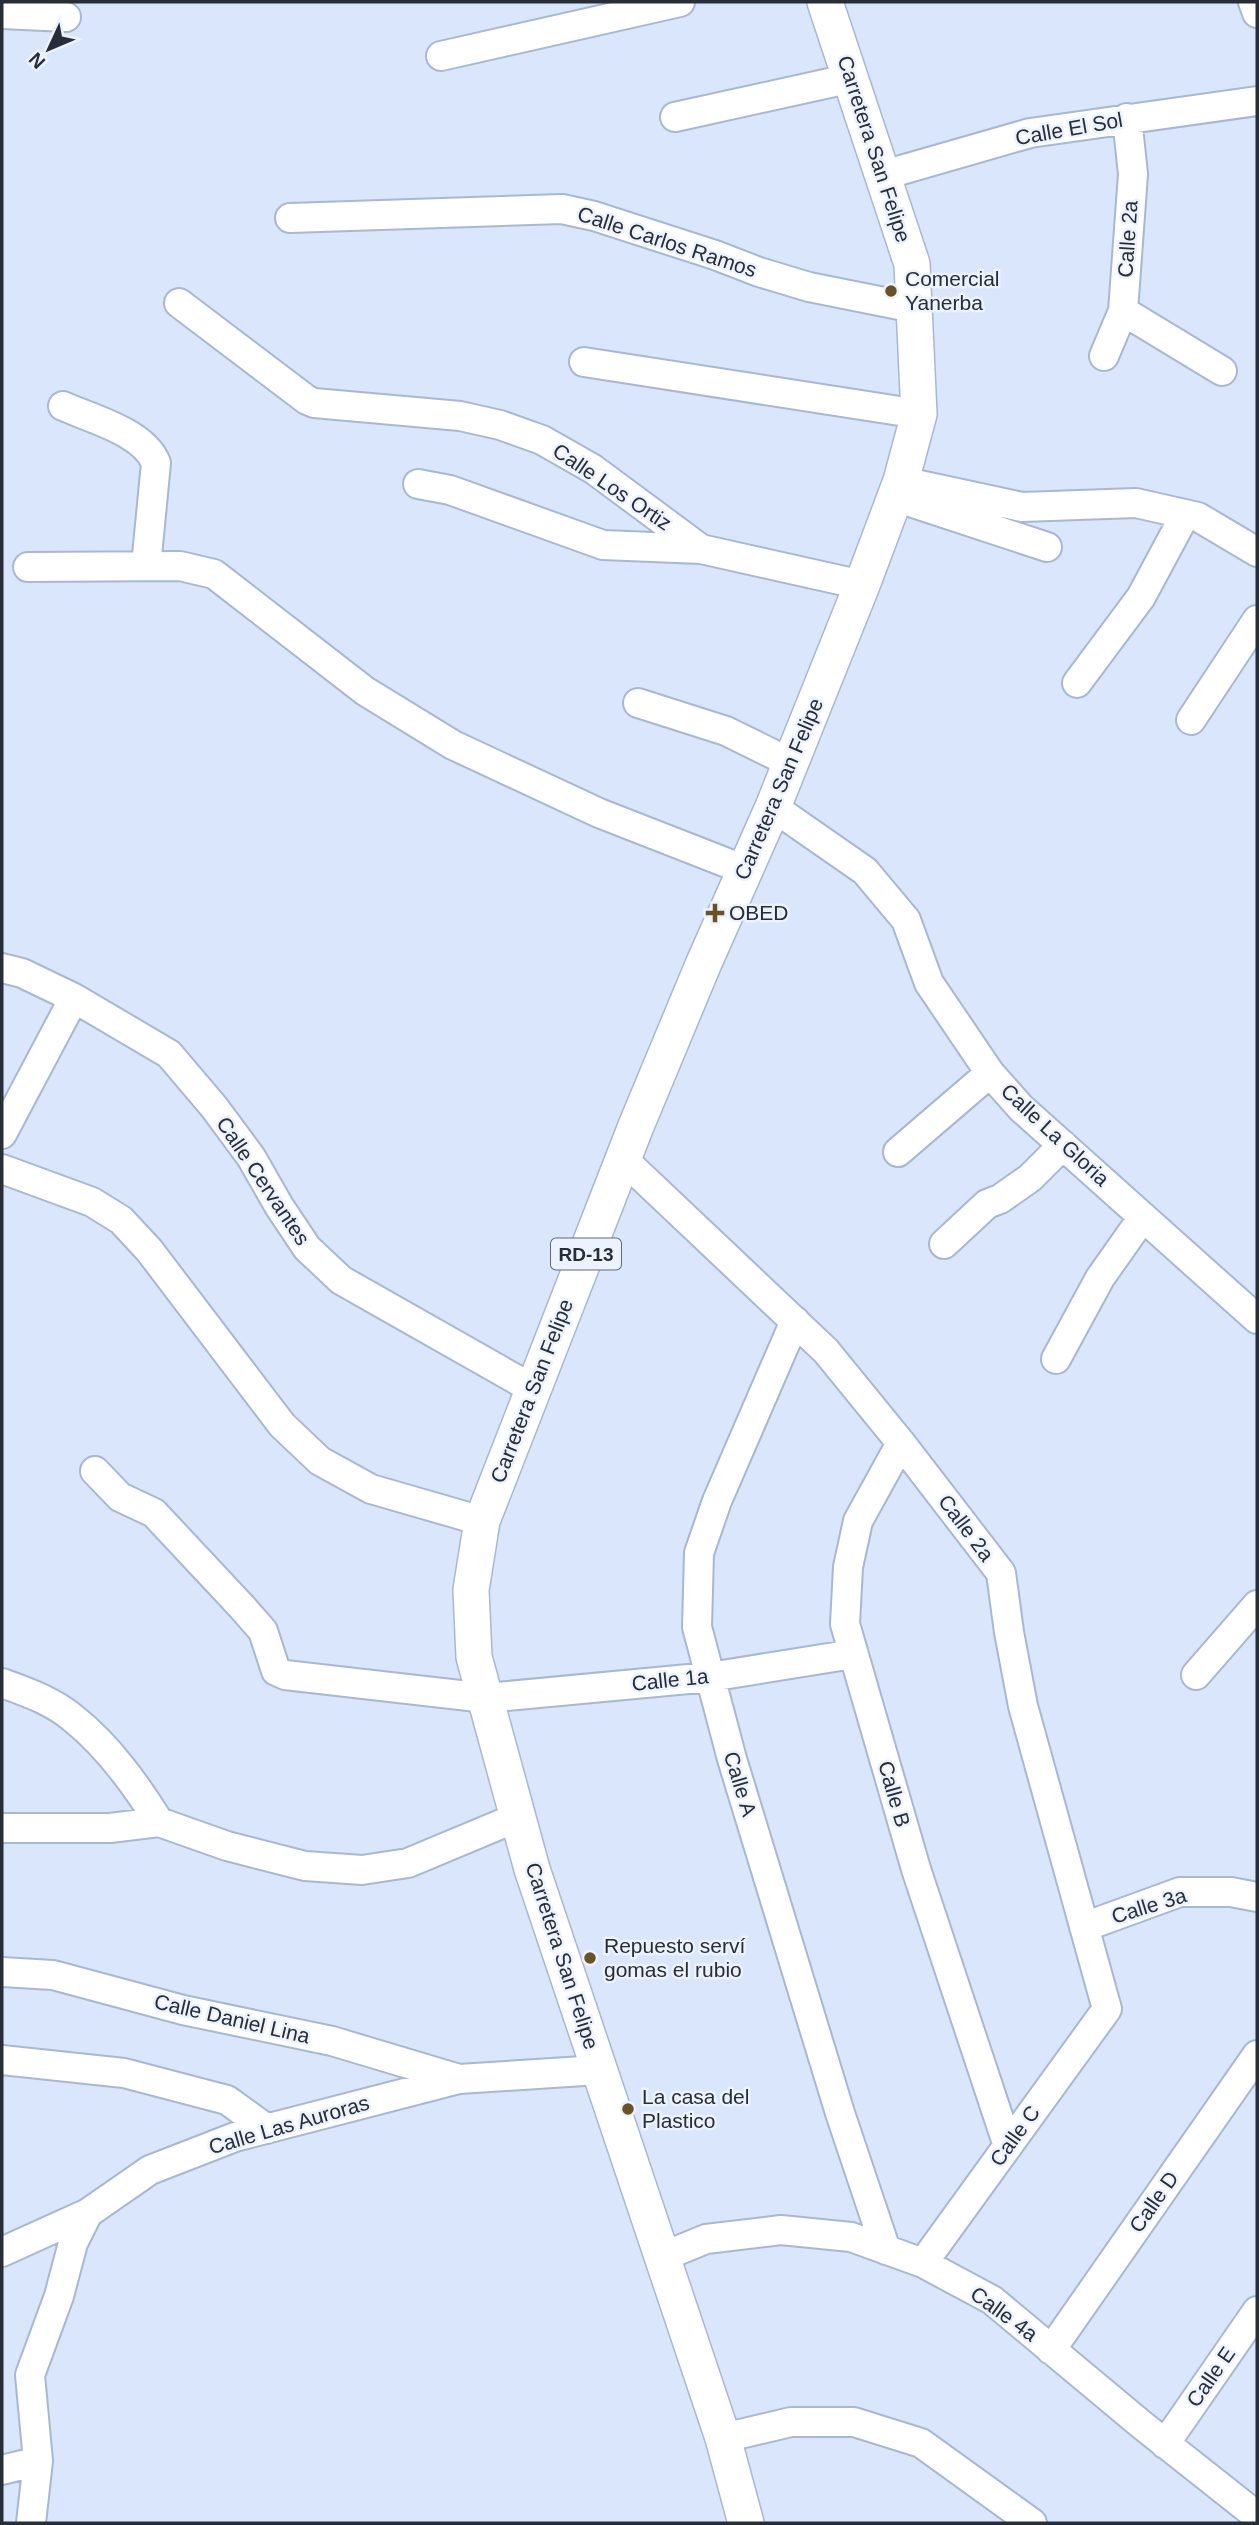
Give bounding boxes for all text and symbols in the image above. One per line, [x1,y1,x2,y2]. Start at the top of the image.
north arrow [14,14,84,84]
text: N [25,48,49,73]
street label: Carretera San Felipe [833,53,916,245]
street label: Calle El Sol [1013,108,1124,149]
street label: Calle 2a [1113,199,1142,278]
street label: Calle Carlos Ramos [575,202,760,281]
place label: Comercial Yanerba [905,267,1000,314]
marker: Comercial Yanerba [883,283,899,299]
street label: Calle Los Ortiz [549,439,676,535]
street label: Carretera San Felipe [730,695,827,883]
place label: OBED [729,901,789,924]
marker: OBED [707,905,723,921]
street label: Calle La Gloria [997,1079,1114,1191]
street label: Calle Cervantes [212,1112,315,1249]
road number: RD-13 [551,1238,621,1270]
street label: Carretera San Felipe [486,1296,577,1486]
street label: Calle 2a [934,1490,999,1566]
street label: Calle 1a [630,1664,710,1695]
street label: Calle A [720,1749,761,1819]
street label: Calle B [874,1758,915,1830]
street label: Carretera San Felipe [521,1860,604,2052]
street label: Calle 3a [1109,1883,1189,1928]
place label: Repuesto serví gomas el rubio [604,1934,745,1981]
marker: Repuesto serví gomas el rubio [582,1950,598,1966]
street label: Calle Daniel Lina [152,1989,312,2048]
place label: La casa del Plastico [642,2085,749,2132]
street label: Calle Las Auroras [206,2091,372,2158]
marker: La casa del Plastico [620,2101,636,2117]
street label: Calle C [985,2101,1044,2170]
street label: Calle D [1124,2167,1183,2237]
street label: Calle 4a [966,2282,1042,2346]
street label: Calle E [1182,2342,1239,2411]

